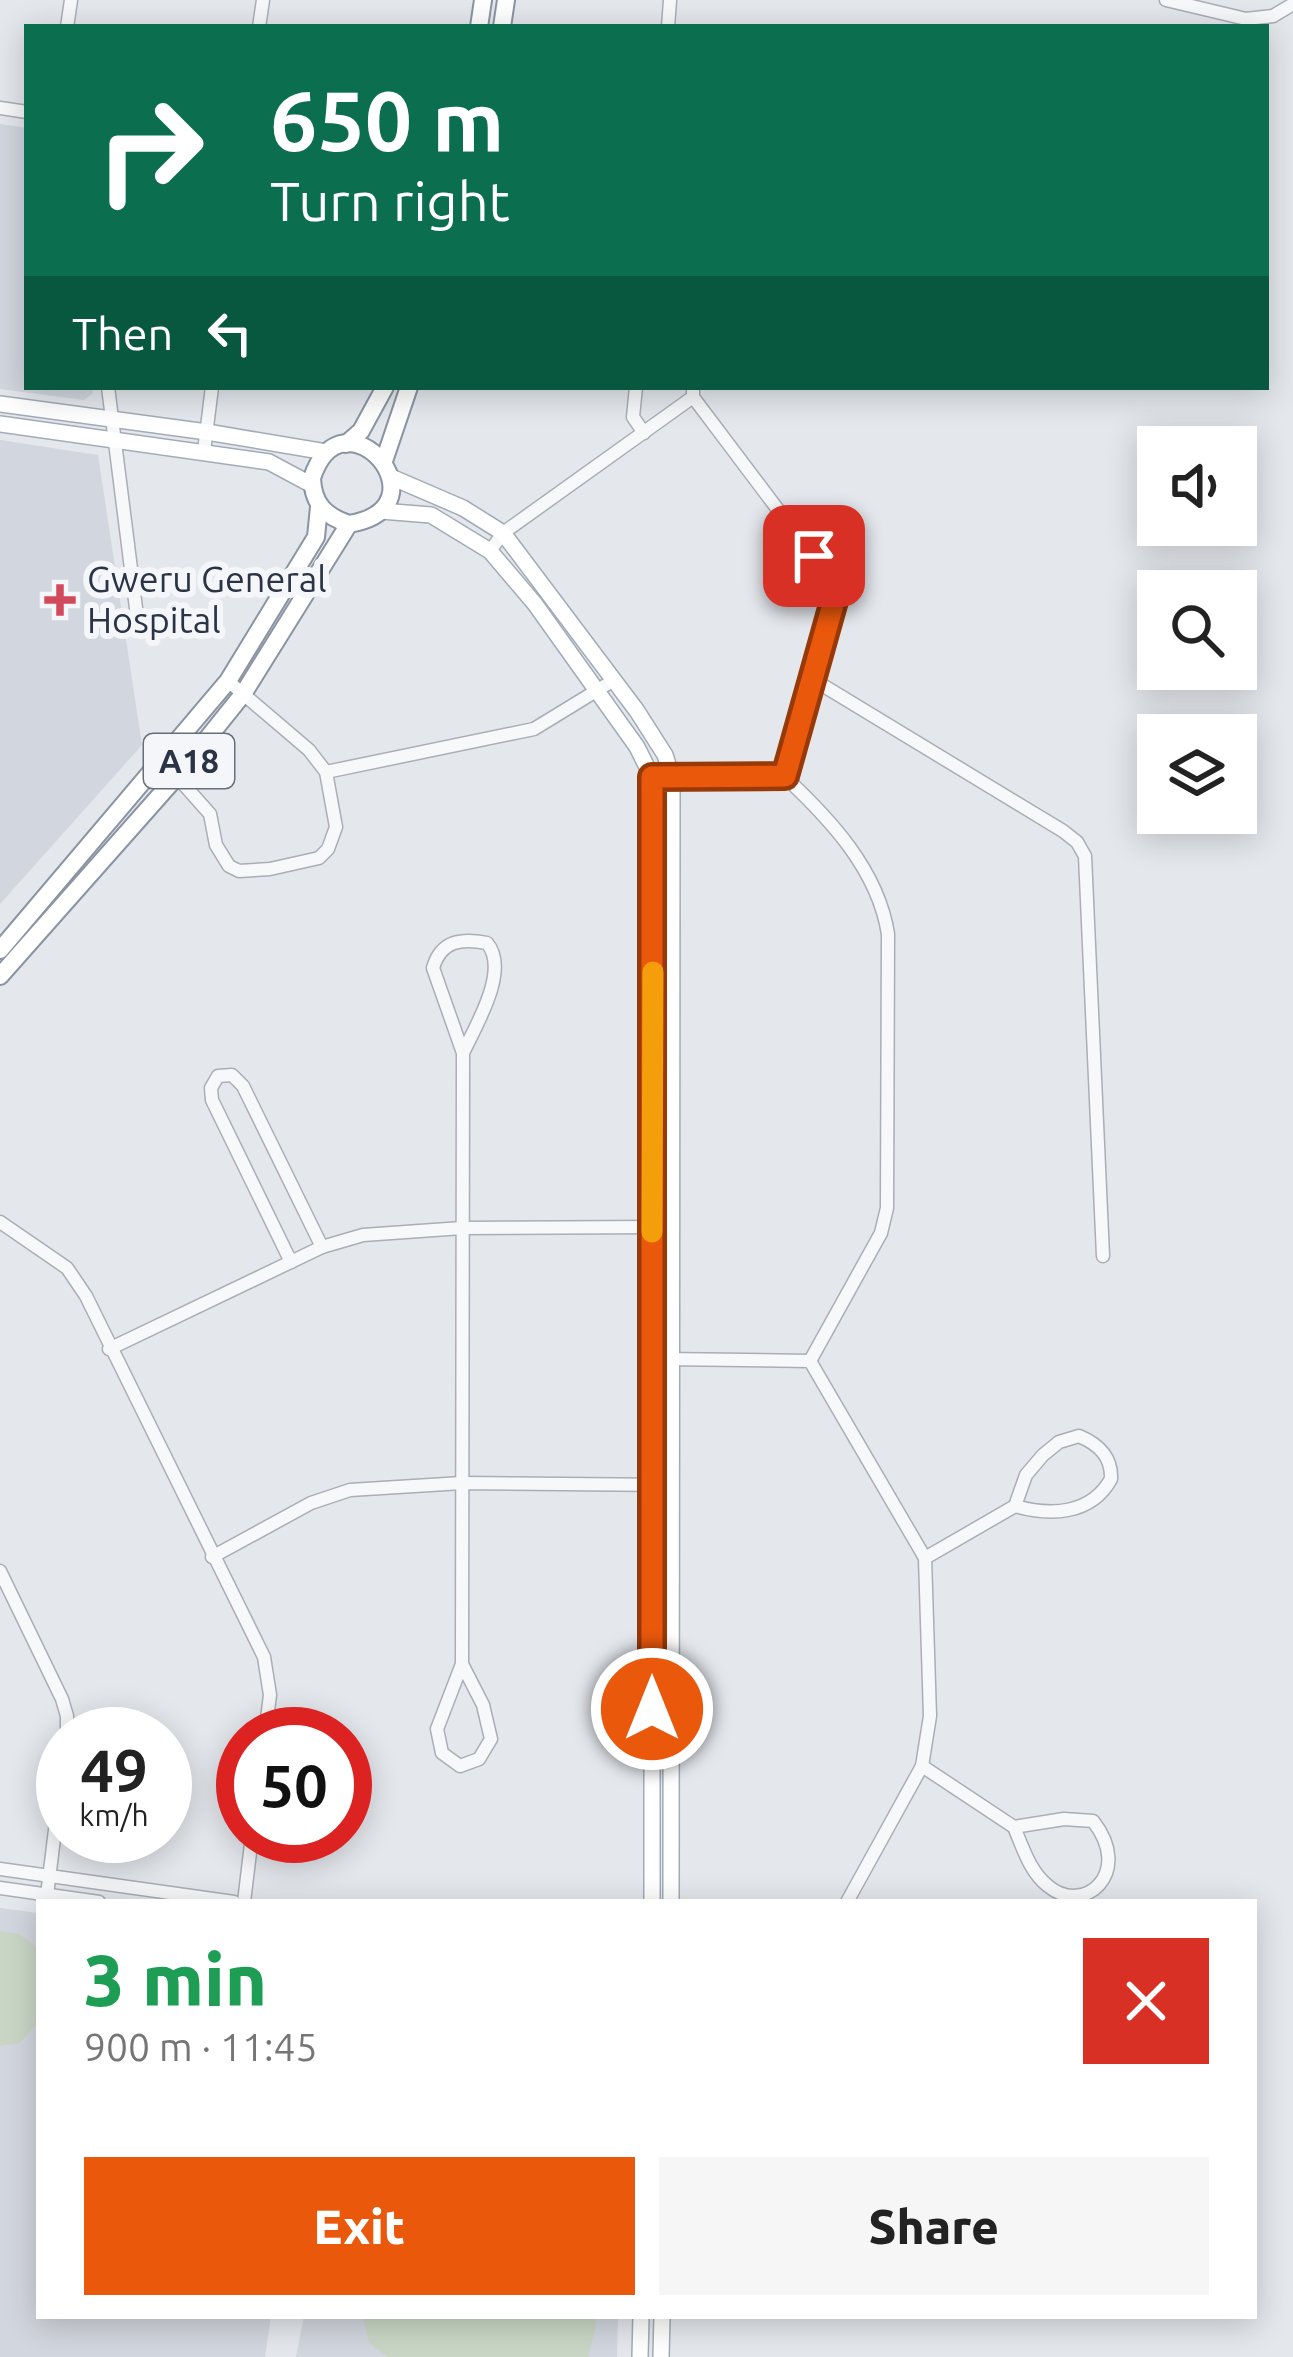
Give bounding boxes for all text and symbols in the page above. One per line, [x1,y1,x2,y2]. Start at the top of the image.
icon: right [72,72,228,228]
text: 650 m [270,73,504,167]
text: Turn right [270,171,510,231]
icon: left [197,300,263,366]
text: Then [72,308,173,359]
map controls [1137,426,1257,834]
button: sound [1137,426,1257,546]
pin [763,505,865,607]
icon: arrive [781,523,847,589]
place label: Gweru General Hospital [87,558,327,640]
button: search [1137,570,1257,690]
marker: Gweru General Hospital [44,584,76,616]
button: layers [1137,714,1257,834]
road number: A18 [144,734,234,788]
position arrow [589,1646,715,1772]
speed limit sign: 50 [216,1707,372,1863]
text: 49 [80,1736,148,1803]
text: km/h [79,1798,149,1832]
button: close [1083,1938,1209,2064]
text: 3 min [84,1939,267,2020]
text: 900 m · 11:45 [84,2025,318,2068]
button: Exit [84,2157,635,2295]
button: Share [659,2157,1209,2295]

